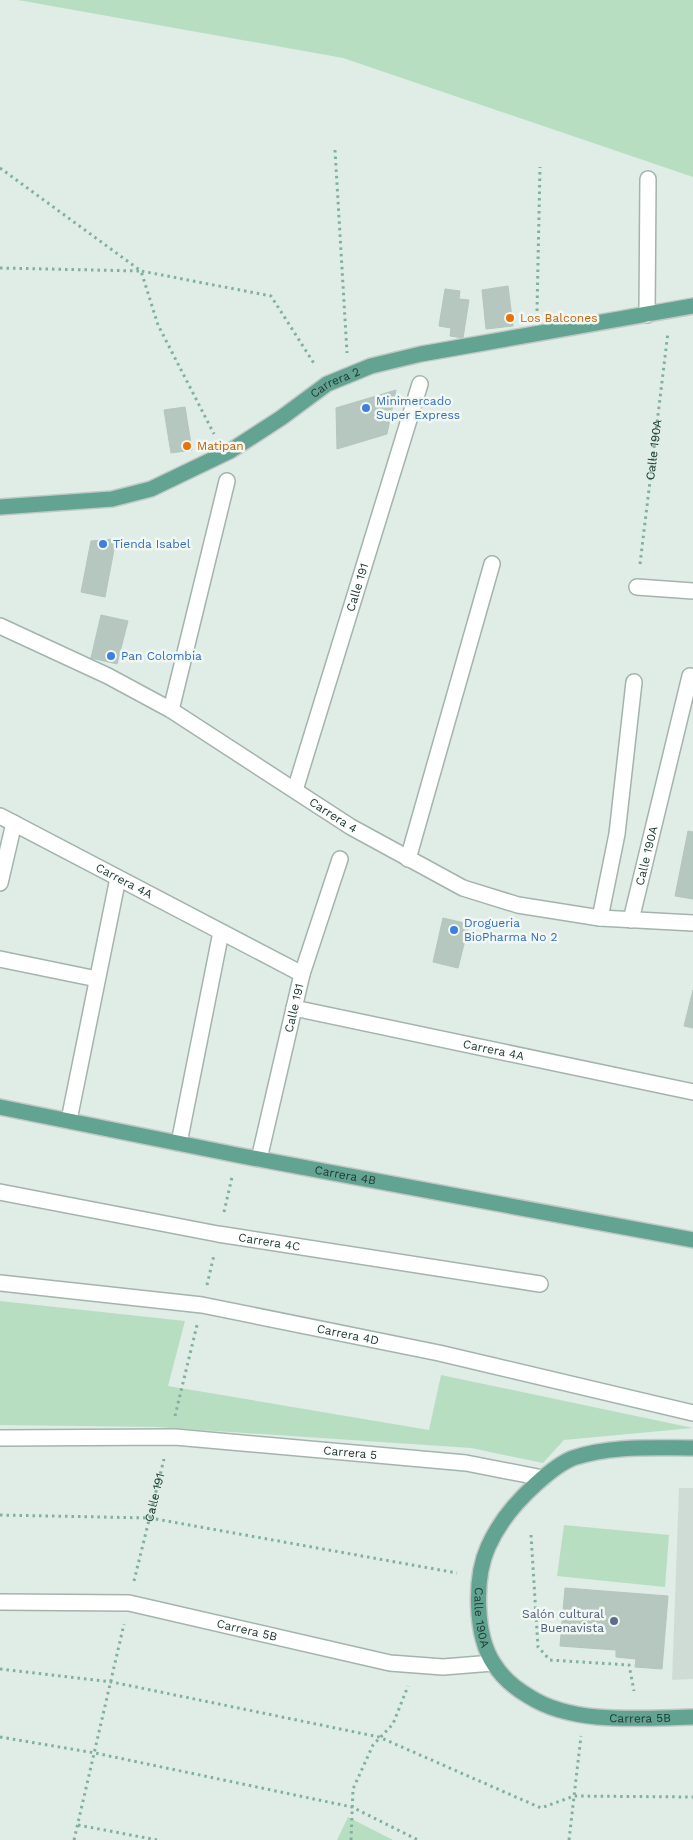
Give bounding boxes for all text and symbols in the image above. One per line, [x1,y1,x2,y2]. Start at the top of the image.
place label: Los Balcones [520,311,598,325]
marker: Los Balcones [504,312,516,324]
street label: Carrera 2 [307,364,362,401]
place label: Minimercado Super Express [376,394,460,422]
marker: Minimercado Super Express [360,402,372,414]
street label: Calle 190A [643,419,664,481]
place label: Matipan [197,439,244,453]
marker: Matipan [181,440,193,452]
place label: Tienda Isabel [113,537,191,551]
marker: Tienda Isabel [97,538,109,550]
street label: Calle 191 [343,561,371,613]
place label: Pan Colombia [121,649,202,663]
marker: Pan Colombia [105,650,117,662]
street label: Carrera 4 [307,795,359,836]
street label: Calle 190A [633,825,660,887]
street label: Carrera 4A [93,860,155,902]
place label: Drogueria BioPharma No 2 [464,916,558,944]
marker: Drogueria BioPharma No 2 [448,924,460,936]
street label: Calle 191 [282,982,307,1034]
street label: Carrera 4A [462,1037,526,1063]
street label: Carrera 4B [313,1163,377,1188]
street label: Carrera 4C [237,1230,301,1254]
street label: Carrera 4D [316,1321,380,1348]
street label: Carrera 5 [323,1443,378,1462]
street label: Calle 191 [142,1472,167,1523]
street label: Calle 190A [471,1587,492,1649]
place label: Salón cultural Buenavista [522,1607,604,1635]
marker: Salón cultural Buenavista [608,1615,620,1627]
street label: Carrera 5B [215,1616,279,1644]
street label: Carrera 5B [609,1711,671,1726]

